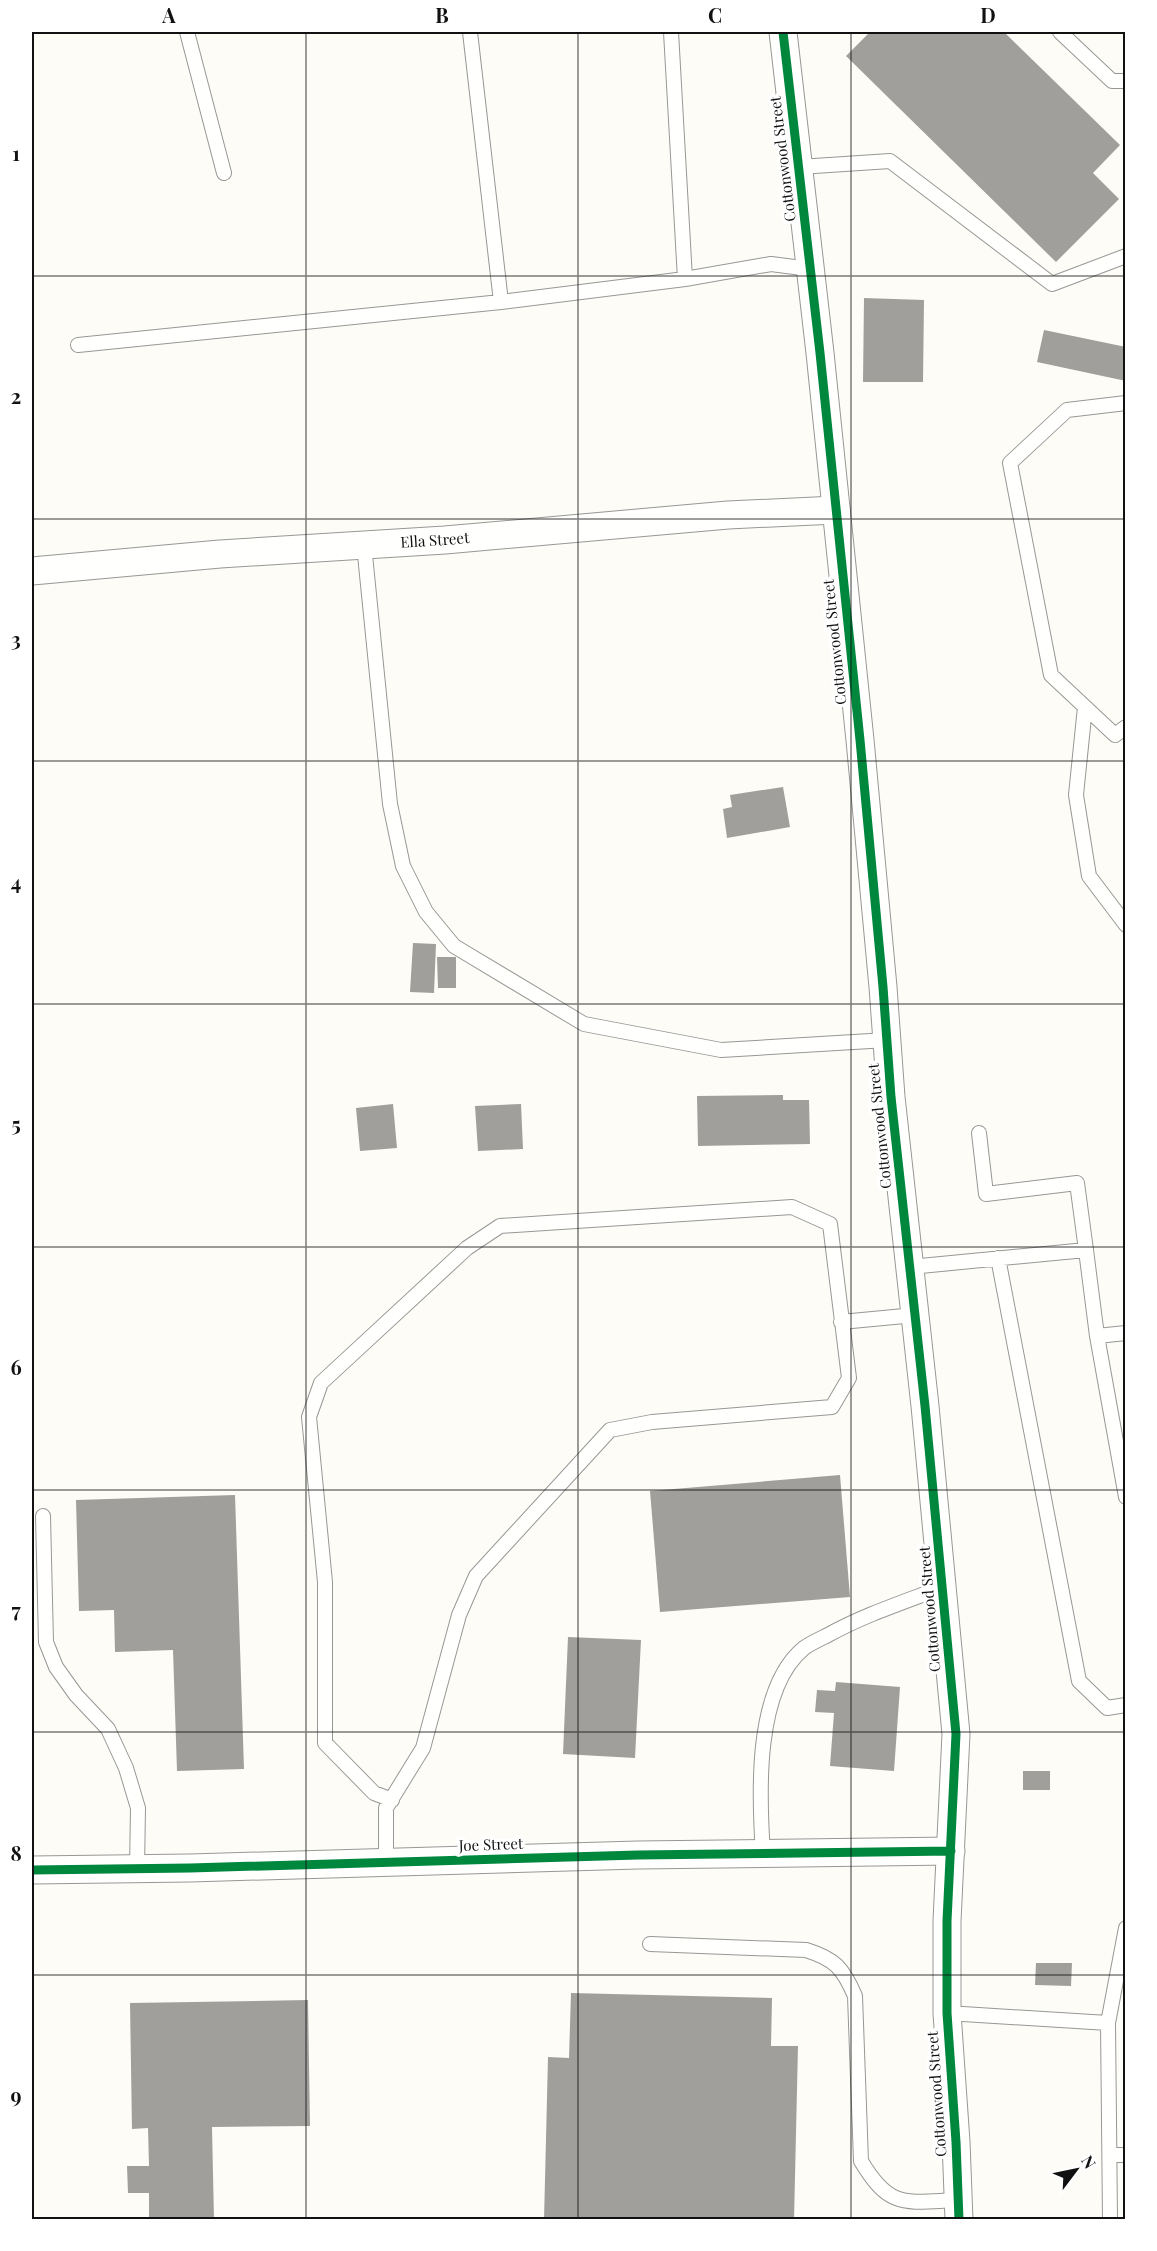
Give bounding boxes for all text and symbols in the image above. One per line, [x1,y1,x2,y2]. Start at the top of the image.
text: A [161,1,176,28]
text: B [435,1,449,28]
text: C [708,1,722,28]
text: D [980,1,996,28]
street label: Cottonwood Street [764,95,800,223]
text: 1 [12,139,20,166]
text: 2 [11,382,21,409]
street label: Ella Street [400,527,471,552]
street label: Cottonwood Street [817,578,851,706]
text: 3 [11,625,21,652]
text: 4 [11,868,21,895]
street label: Cottonwood Street [862,1062,896,1190]
text: 5 [11,1110,21,1137]
text: 6 [10,1353,22,1380]
street label: Cottonwood Street [913,1545,944,1673]
text: 7 [11,1596,21,1623]
street label: Joe Street [457,1833,524,1855]
text: 8 [10,1839,22,1866]
street label: Cottonwood Street [922,2030,950,2158]
text: 9 [10,2081,22,2108]
north arrow [1046,2140,1106,2200]
text: N [1077,2151,1101,2173]

